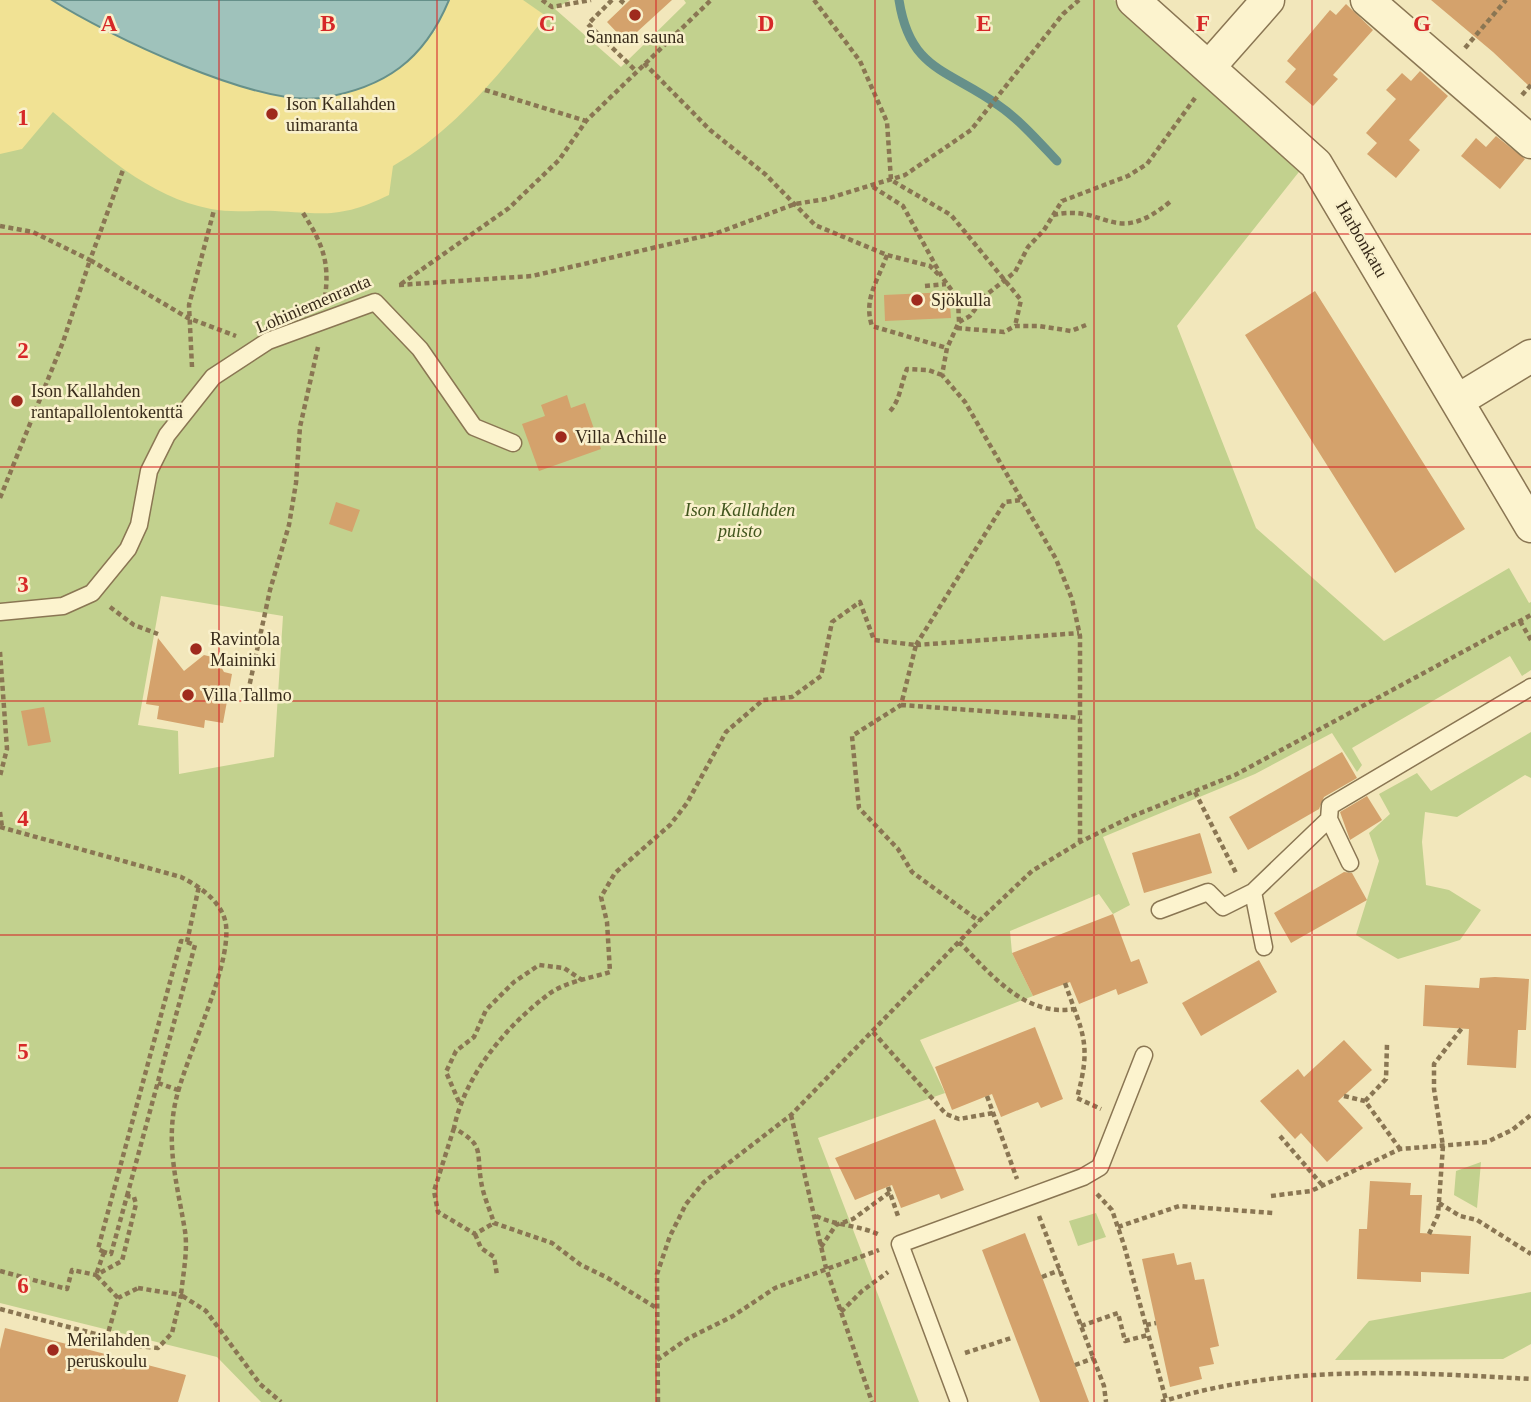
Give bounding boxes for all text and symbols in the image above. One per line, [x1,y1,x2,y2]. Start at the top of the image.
marker: Sannan sauna [627,7,643,23]
text: A [101,11,118,36]
text: B [320,11,336,36]
text: C [539,11,555,36]
text: D [758,11,774,36]
text: E [976,11,992,36]
text: F [1196,11,1210,36]
text: G [1413,11,1431,36]
place label: Sannan sauna [586,27,684,47]
place label: Ison Kallahden uimaranta [286,94,395,135]
text: 1 [17,105,29,130]
marker: Ison Kallahden uimaranta [264,106,280,122]
street label: Harbonkatu [1332,197,1392,281]
street label: Lohiniemenranta [253,271,374,337]
place label: Sjökulla [931,290,991,310]
marker: Sjökulla [909,292,925,308]
text: 2 [17,338,29,363]
place label: Ison Kallahden rantapallolentokenttä [31,381,183,422]
marker: Ison Kallahden rantapallolentokenttä [9,393,25,409]
place label: Villa Achille [575,427,666,447]
marker: Villa Achille [553,429,569,445]
park label: Ison Kallahden puisto [684,500,795,541]
text: 3 [17,572,29,597]
place label: Ravintola Maininki [210,629,280,670]
marker: Ravintola Maininki [188,641,204,657]
place label: Villa Tallmo [202,685,292,705]
marker: Villa Tallmo [180,687,196,703]
text: 4 [17,806,29,831]
text: 5 [17,1039,29,1064]
text: 6 [17,1273,29,1298]
place label: Merilahden peruskoulu [67,1330,150,1371]
marker: Merilahden peruskoulu [45,1342,61,1358]

